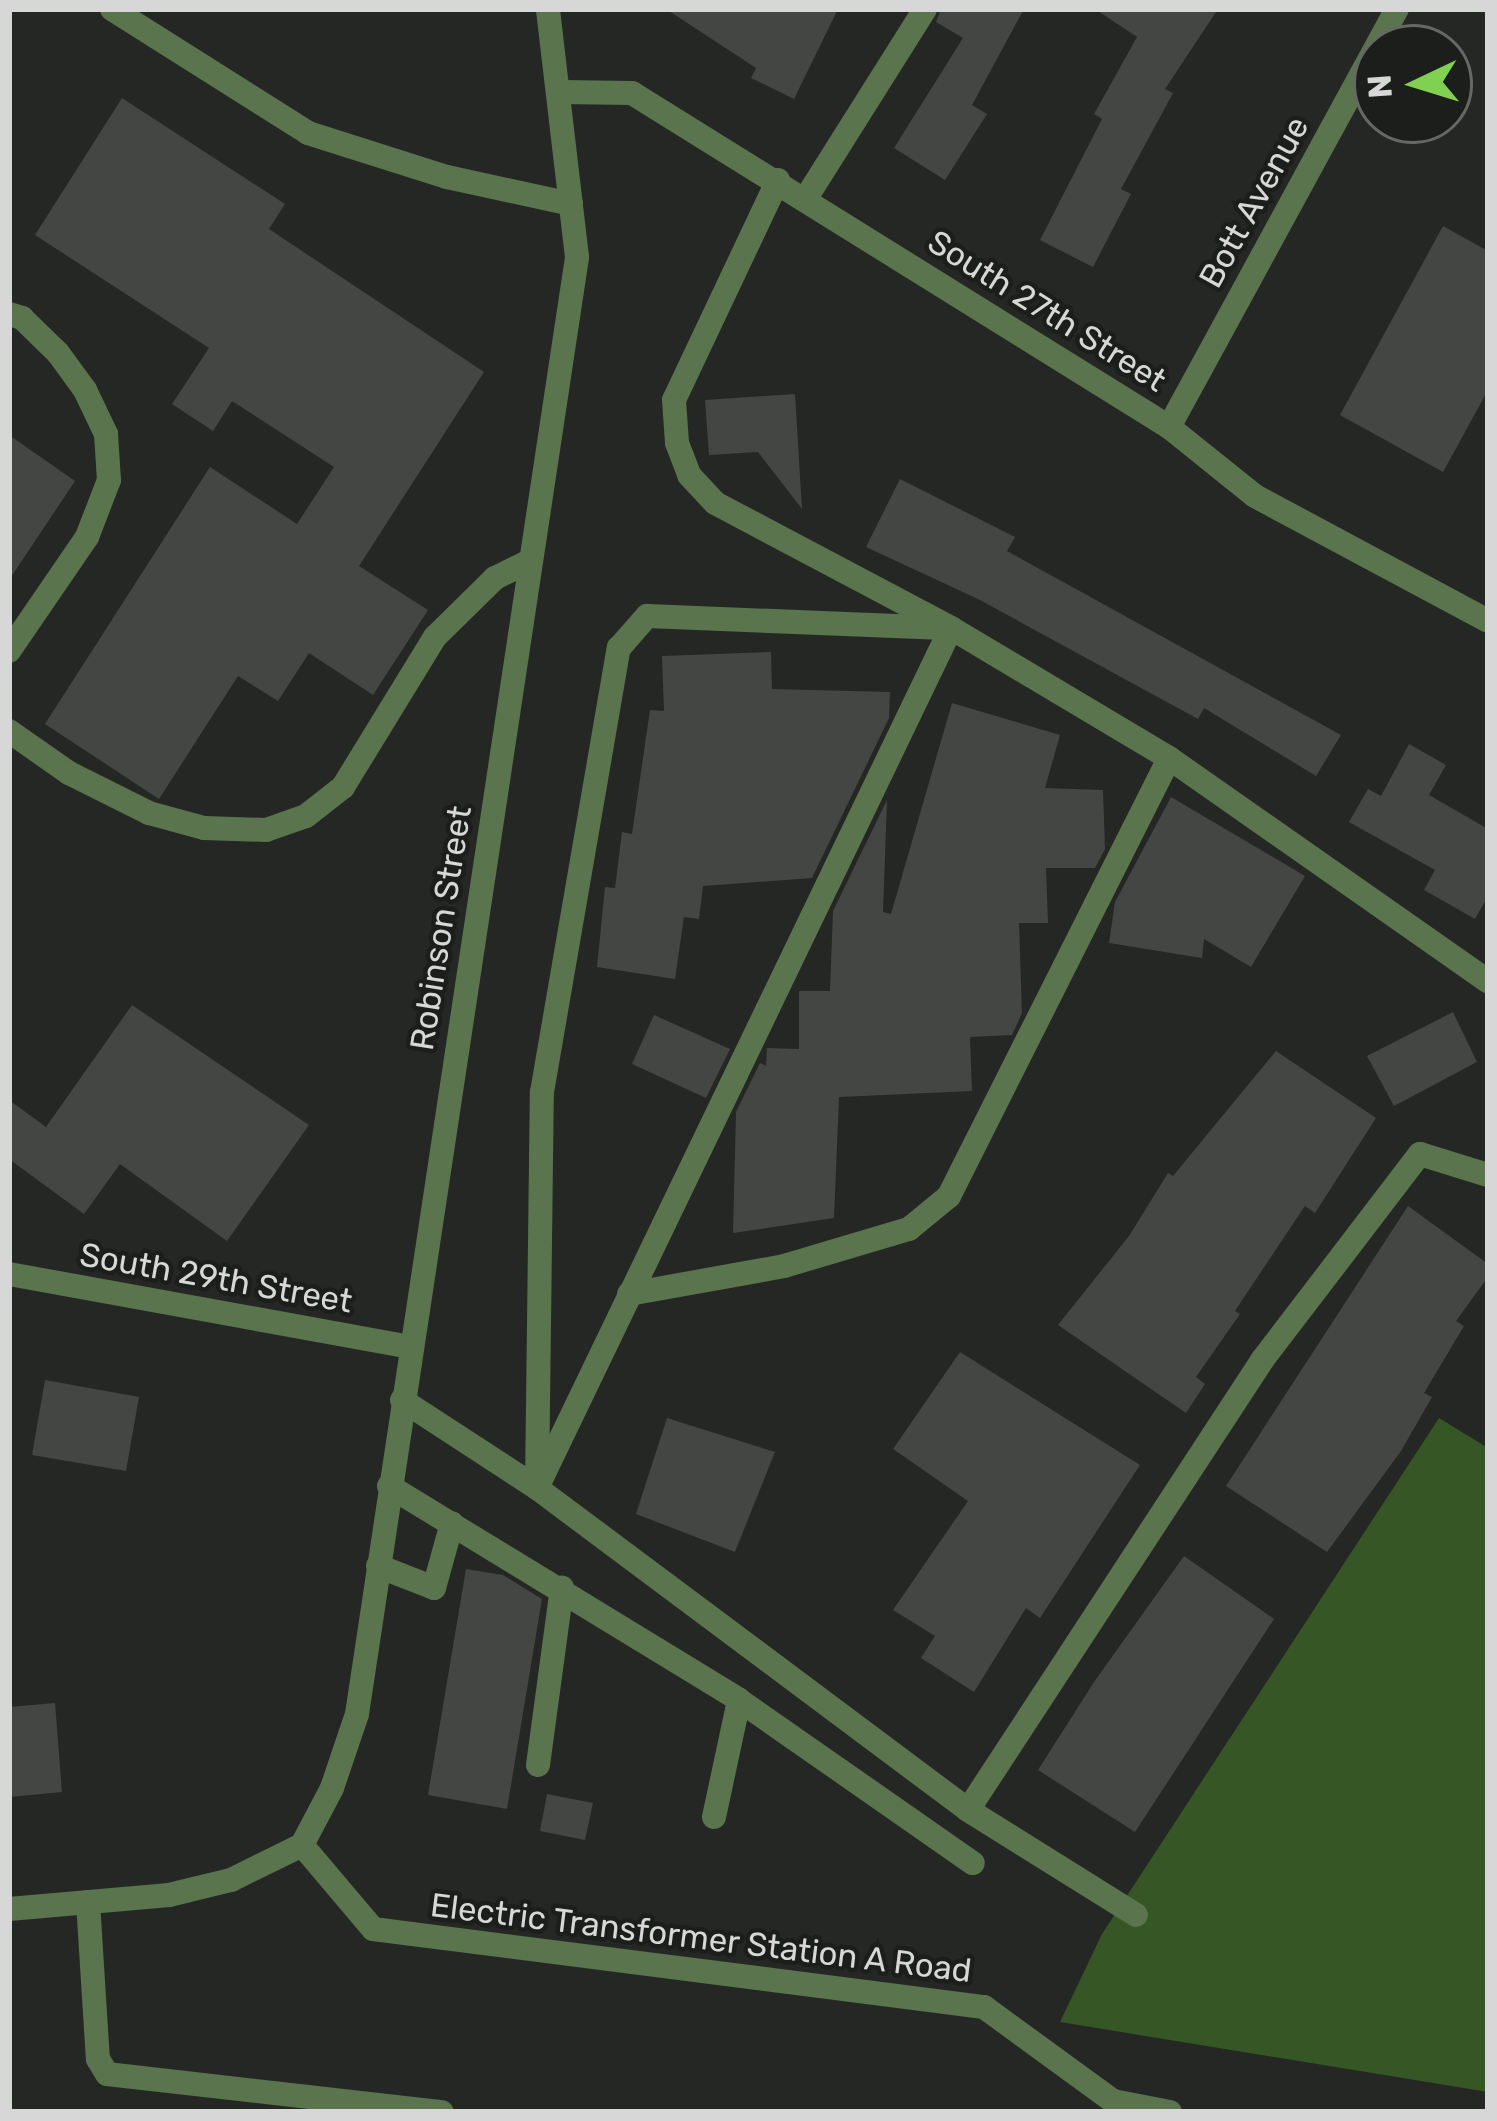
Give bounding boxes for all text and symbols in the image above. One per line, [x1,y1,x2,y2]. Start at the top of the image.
north arrow [1353,24,1473,144]
text: N [1359,73,1400,100]
street label: Bott Avenue [1191,109,1317,295]
street label: South 27th Street [921,222,1173,400]
street label: Robinson Street [402,803,480,1053]
street label: South 29th Street [77,1235,355,1321]
street label: Electric Transformer Station A Road [427,1885,975,1991]

